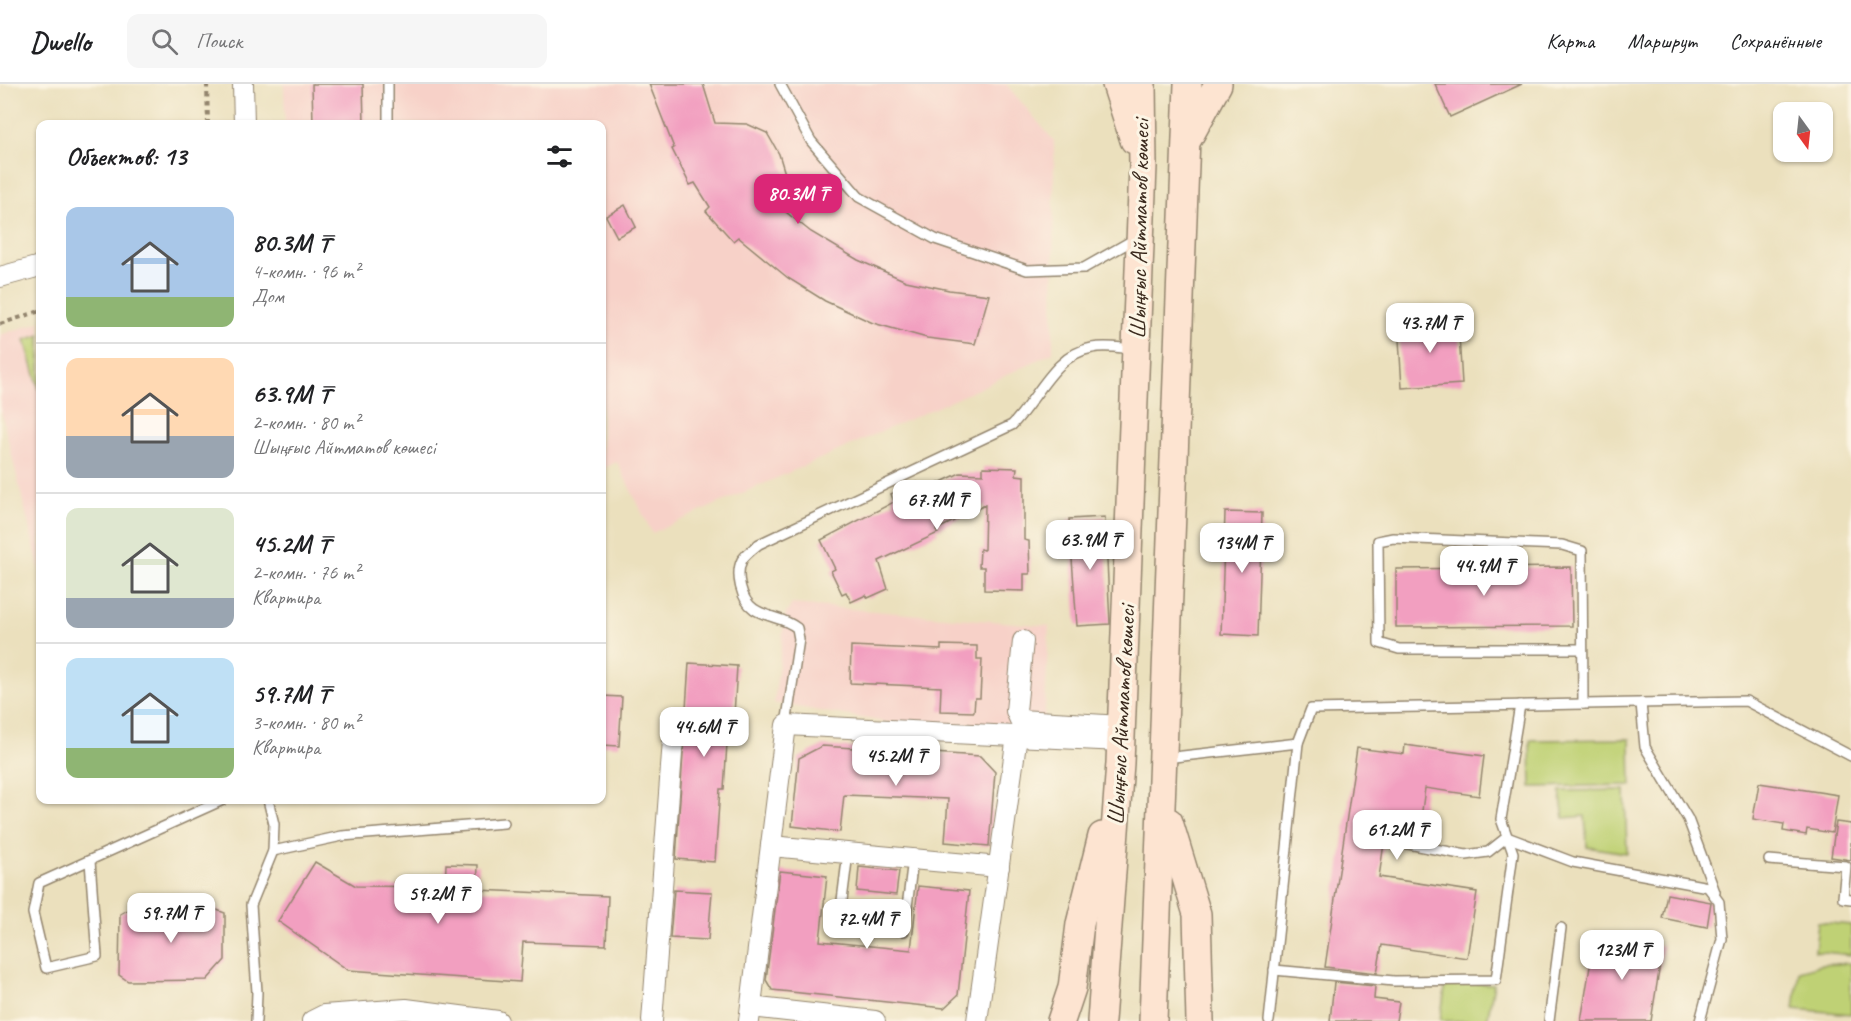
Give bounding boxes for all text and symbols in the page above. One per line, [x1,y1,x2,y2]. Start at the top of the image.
search box [127,14,547,68]
text: Dwello [30,24,91,59]
icon: search [148,25,181,58]
text: Поиск [196,27,242,55]
text: Карта [1546,28,1595,54]
text: Маршрут [1628,28,1697,54]
text: Сохранённые [1730,28,1821,54]
north arrow [1773,102,1833,162]
map controls [1773,102,1833,162]
street label: Шыңғыс Айтматов көшесі [1122,116,1156,339]
text: Объектов: 13 [66,140,186,173]
icon: filters [543,140,576,173]
pin: 80.3M ₸ [743,174,853,225]
text: 80.3M ₸ [768,181,828,206]
text: 80.3M ₸ [252,226,330,259]
icon: home [114,231,186,303]
text: 4-комн. · 96 m² [252,259,360,284]
text: Дом [252,284,284,309]
pin: 43.7M ₸ [1375,303,1485,354]
text: 43.7M ₸ [1400,310,1460,335]
text: 63.9M ₸ [252,377,330,410]
icon: home [114,382,186,454]
text: 2-комн. · 80 m² [252,410,360,435]
text: Шыңғыс Айтматов көшесі [252,435,436,460]
pin: 67.7M ₸ [882,480,992,531]
text: 67.7M ₸ [907,487,967,512]
pin: 63.9M ₸ [1035,520,1145,571]
pin: 134M ₸ [1193,523,1291,574]
text: 45.2M ₸ [252,527,330,560]
text: 63.9M ₸ [1060,527,1120,552]
text: 134M ₸ [1214,530,1270,555]
icon: home [114,532,186,604]
pin: 44.9M ₸ [1429,546,1539,597]
text: 44.9M ₸ [1454,553,1514,578]
text: 2-комн. · 76 m² [252,560,360,585]
text: Квартира [252,585,320,610]
street label: Шыңғыс Айтматов көшесі [1100,602,1142,826]
text: 59.7M ₸ [252,677,329,710]
icon: home [114,682,186,754]
pin: 44.6M ₸ [649,707,759,758]
text: 3-комн. · 80 m² [252,710,360,735]
text: 44.6M ₸ [674,714,734,739]
text: Квартира [252,735,320,760]
pin: 45.2M ₸ [841,736,951,787]
text: 45.2M ₸ [866,743,926,768]
pin: 61.2M ₸ [1342,810,1452,861]
text: 61.2M ₸ [1367,817,1427,842]
pin: 59.2M ₸ [383,874,493,925]
text: 59.2M ₸ [408,881,468,906]
pin: 59.7M ₸ [116,893,226,944]
pin: 72.4M ₸ [812,899,922,950]
text: 59.7M ₸ [141,900,201,925]
text: 72.4M ₸ [837,906,897,931]
pin: 123M ₸ [1573,930,1671,981]
text: 123M ₸ [1594,937,1650,962]

